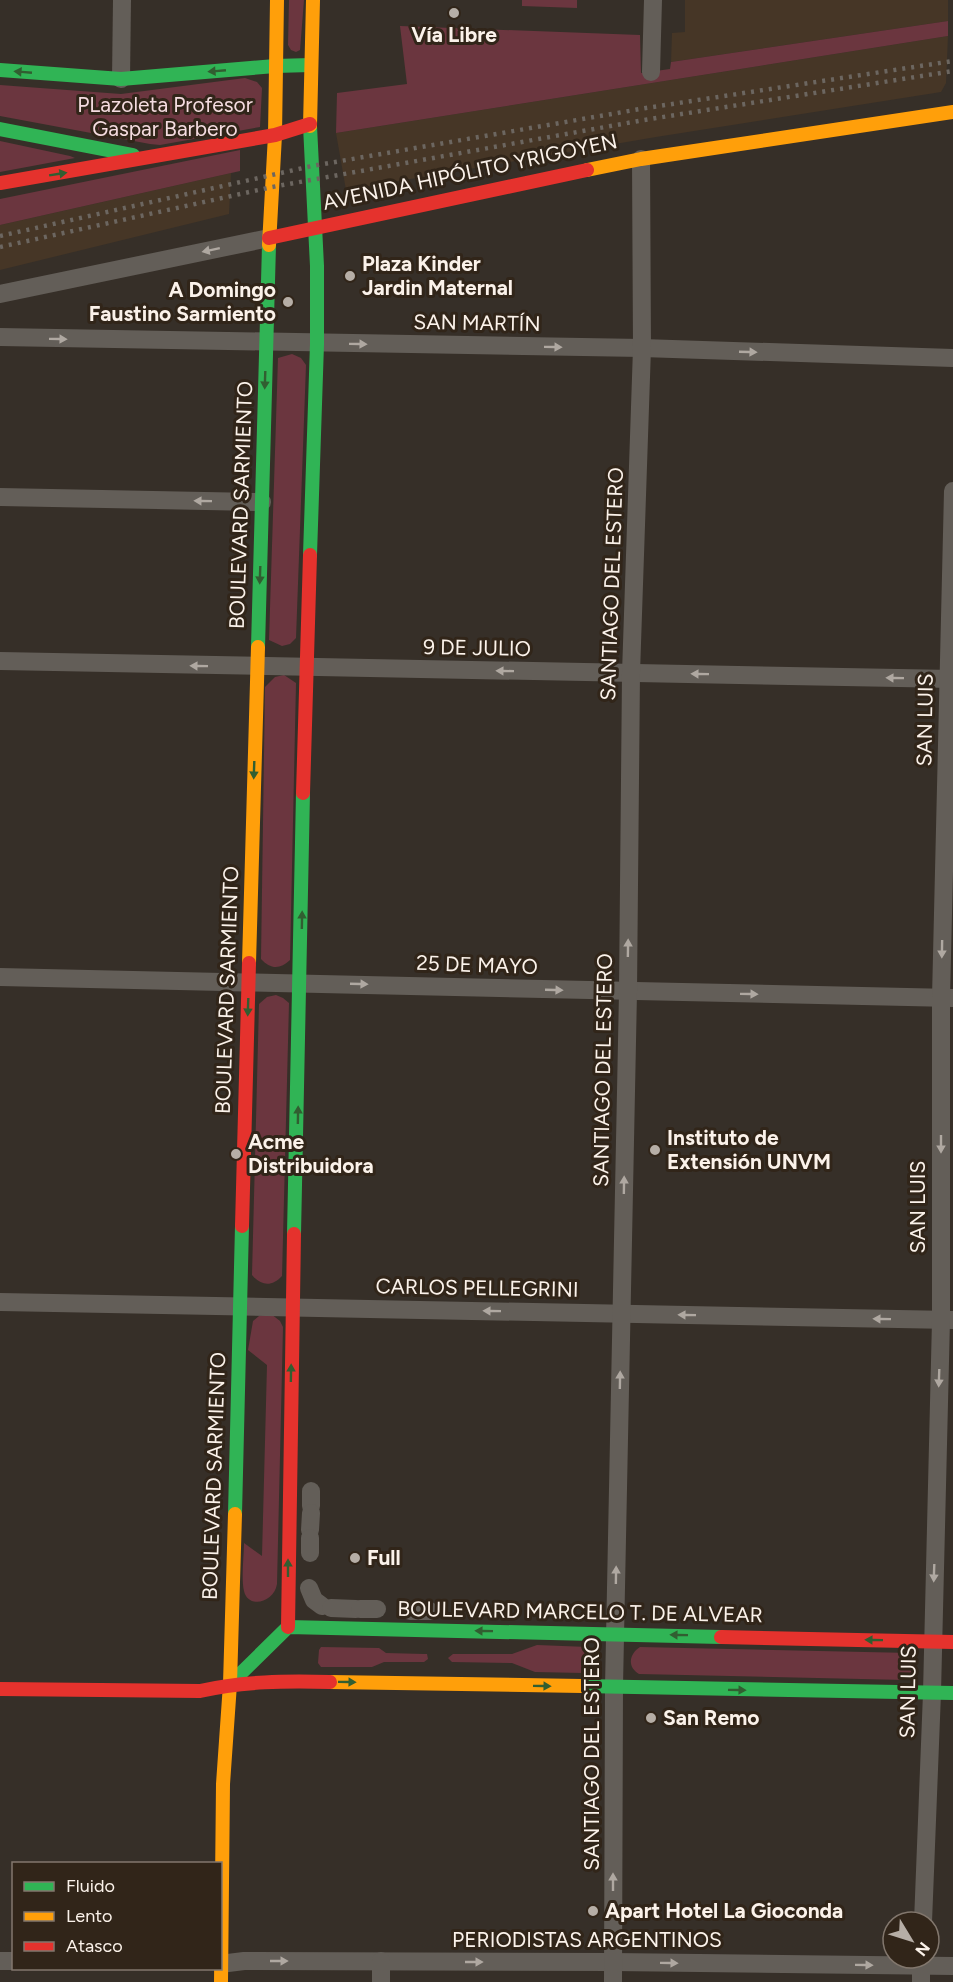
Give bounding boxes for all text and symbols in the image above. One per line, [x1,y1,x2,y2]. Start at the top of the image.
marker: Vía Libre [447,6,461,20]
place label: Vía Libre [411,22,497,47]
one-way arrow [207,66,226,76]
one-way arrow [13,67,32,76]
park label: PLazoleta Profesor Gaspar Barbero [77,92,253,141]
street label: AVENIDA HIPÓLITO YRIGOYEN [320,128,620,215]
one-way arrow [48,169,67,178]
one-way arrow [202,246,221,255]
place label: Plaza Kinder Jardin Maternal [362,251,513,300]
marker: Plaza Kinder Jardin Maternal [343,269,357,283]
place label: A Domingo Faustino Sarmiento [89,277,276,326]
marker: A Domingo Faustino Sarmiento [281,295,295,309]
street label: SAN MARTÍN [413,309,541,336]
one-way arrow [49,334,68,343]
one-way arrow [349,339,368,349]
one-way arrow [544,342,563,352]
one-way arrow [739,347,758,356]
one-way arrow [260,371,270,390]
street label: BOULEVARD SARMIENTO [224,380,257,629]
street label: SANTIAGO DEL ESTERO [595,467,628,701]
one-way arrow [194,496,213,506]
one-way arrow [255,566,264,585]
street label: 9 DE JULIO [423,634,531,661]
one-way arrow [189,661,208,670]
one-way arrow [495,666,514,675]
one-way arrow [690,669,709,679]
one-way arrow [885,673,904,683]
street label: SAN LUIS [911,673,938,767]
one-way arrow [250,761,259,780]
street label: BOULEVARD SARMIENTO [210,865,243,1114]
one-way arrow [297,911,307,930]
one-way arrow [623,939,633,958]
one-way arrow [937,939,947,958]
street label: 25 DE MAYO [416,950,538,979]
street label: SANTIAGO DEL ESTERO [588,953,617,1187]
one-way arrow [350,980,369,989]
one-way arrow [545,985,564,995]
one-way arrow [740,989,759,999]
one-way arrow [243,998,253,1017]
one-way arrow [293,1106,302,1125]
place label: Instituto de Extensión UNVM [667,1125,831,1174]
place label: Acme Distribuidora [248,1129,374,1178]
one-way arrow [936,1134,946,1153]
marker: Instituto de Extensión UNVM [648,1143,662,1157]
marker: Acme Distribuidora [229,1147,243,1161]
street label: SAN LUIS [905,1161,930,1253]
one-way arrow [619,1176,629,1195]
street label: CARLOS PELLEGRINI [375,1273,579,1302]
one-way arrow [483,1306,502,1316]
one-way arrow [678,1310,697,1319]
one-way arrow [873,1314,892,1323]
street label: BOULEVARD SARMIENTO [197,1351,230,1600]
one-way arrow [287,1364,296,1383]
one-way arrow [935,1369,944,1388]
one-way arrow [615,1371,625,1390]
place label: Full [367,1545,401,1570]
marker: Full [348,1551,362,1565]
one-way arrow [283,1559,293,1578]
one-way arrow [929,1564,938,1583]
one-way arrow [611,1566,621,1585]
street label: BOULEVARD MARCELO T. DE ALVEAR [397,1596,763,1627]
one-way arrow [474,1626,493,1636]
one-way arrow [669,1631,688,1640]
one-way arrow [864,1635,883,1645]
street label: SANTIAGO DEL ESTERO [579,1637,604,1871]
street label: SAN LUIS [894,1645,921,1739]
one-way arrow [337,1678,356,1687]
one-way arrow [532,1681,551,1691]
one-way arrow [727,1685,746,1694]
place label: San Remo [663,1705,760,1730]
marker: San Remo [644,1711,658,1725]
legend [12,1862,222,1970]
one-way arrow [608,1872,618,1891]
text: Fluido [66,1875,115,1897]
place label: Apart Hotel La Gioconda [605,1898,843,1923]
marker: Apart Hotel La Gioconda [586,1904,600,1918]
text: Lento [66,1905,112,1927]
north arrow [881,1910,941,1970]
street label: PERIODISTAS ARGENTINOS [452,1927,722,1952]
text: Atasco [66,1935,123,1957]
text: N [911,1938,934,1960]
one-way arrow [269,1956,288,1966]
one-way arrow [464,1957,483,1967]
one-way arrow [659,1958,678,1967]
one-way arrow [854,1961,873,1970]

